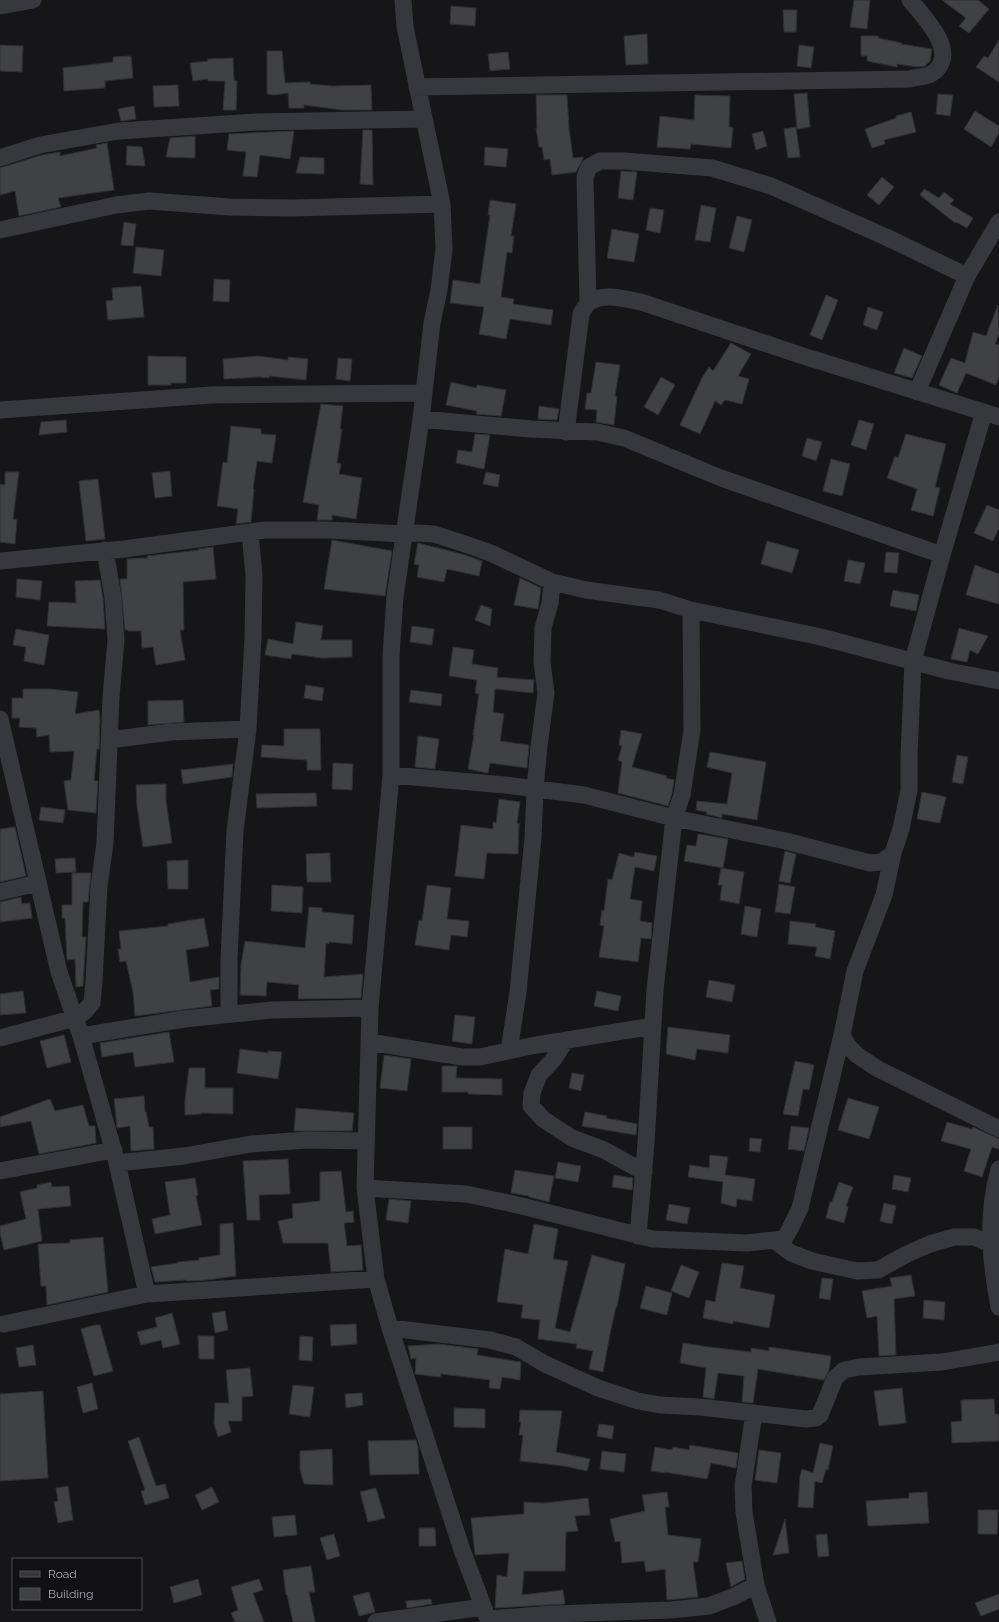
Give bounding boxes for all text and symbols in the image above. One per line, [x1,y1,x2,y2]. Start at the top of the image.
legend [12,1558,142,1610]
text: Road [48,1567,77,1581]
text: Building [48,1587,94,1601]

